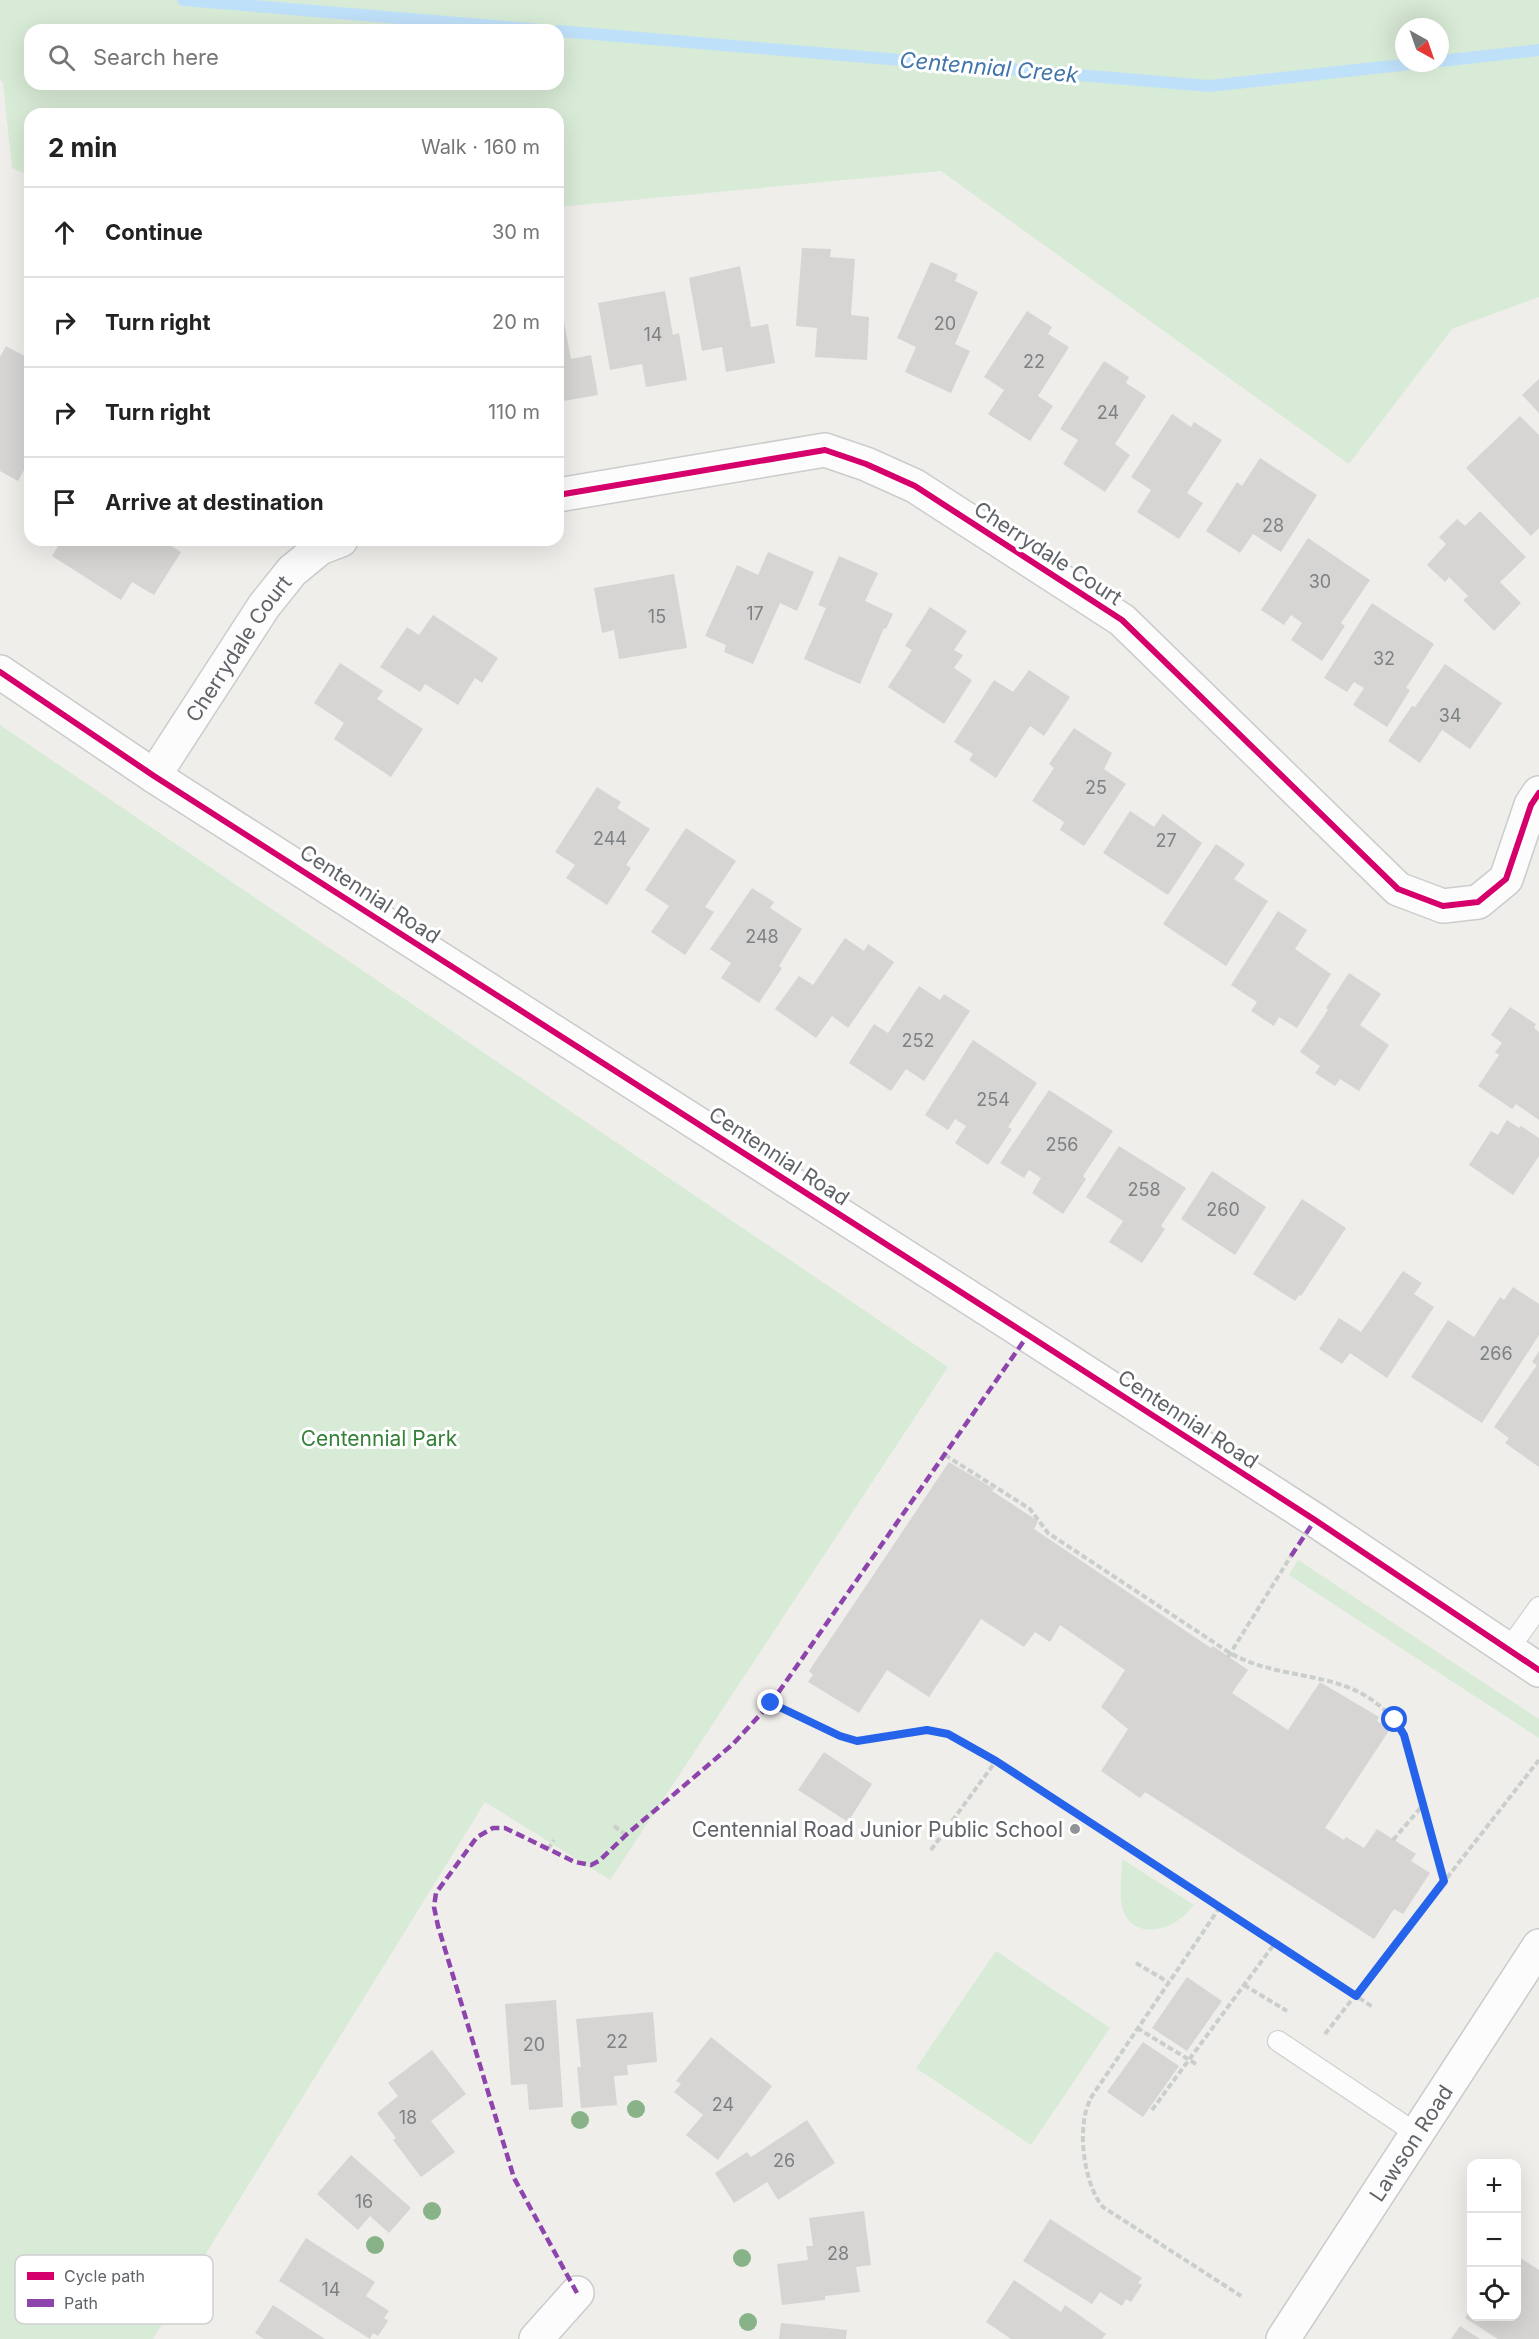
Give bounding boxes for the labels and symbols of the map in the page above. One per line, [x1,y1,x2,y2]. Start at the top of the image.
north arrow [1395,18,1449,72]
water label: Centennial Creek [899,46,1080,88]
house number: 20 [934,313,956,334]
house number: 14 [644,324,662,345]
house number: 22 [1023,351,1045,372]
house number: 24 [1097,402,1119,423]
street label: Cherrydale Court [969,496,1127,610]
house number: 28 [1262,515,1284,536]
street label: Cherrydale Court [180,570,296,726]
house number: 30 [1309,571,1331,592]
house number: 17 [746,603,764,624]
house number: 15 [648,606,666,627]
house number: 32 [1373,648,1395,669]
house number: 34 [1439,705,1461,726]
house number: 25 [1085,777,1107,798]
house number: 244 [593,828,627,849]
house number: 27 [1155,830,1177,851]
street label: Centennial Road [295,839,445,949]
house number: 248 [745,926,779,947]
house number: 252 [902,1030,934,1051]
house number: 254 [976,1089,1010,1110]
street label: Centennial Road [704,1101,854,1211]
house number: 256 [1045,1134,1079,1155]
house number: 258 [1127,1179,1161,1200]
house number: 260 [1206,1199,1240,1220]
house number: 266 [1479,1343,1513,1364]
street label: Centennial Road [1113,1364,1263,1474]
park label: Centennial Park [301,1426,458,1451]
route end [757,1689,783,1715]
route start [1381,1706,1407,1732]
place label: Centennial Road Junior Public School [692,1817,1063,1842]
marker: Centennial Road Junior Public School [1068,1822,1082,1836]
house number: 22 [606,2031,628,2052]
house number: 20 [523,2034,545,2055]
street label: Lawson Road [1364,2080,1458,2206]
house number: 24 [712,2094,734,2115]
house number: 18 [399,2107,417,2128]
house number: 26 [773,2150,795,2171]
house number: 16 [355,2191,373,2212]
house number: 28 [827,2243,849,2264]
legend [15,2255,213,2324]
text: Cycle path [64,2266,145,2286]
house number: 14 [322,2279,340,2300]
text: Path [64,2293,98,2313]

